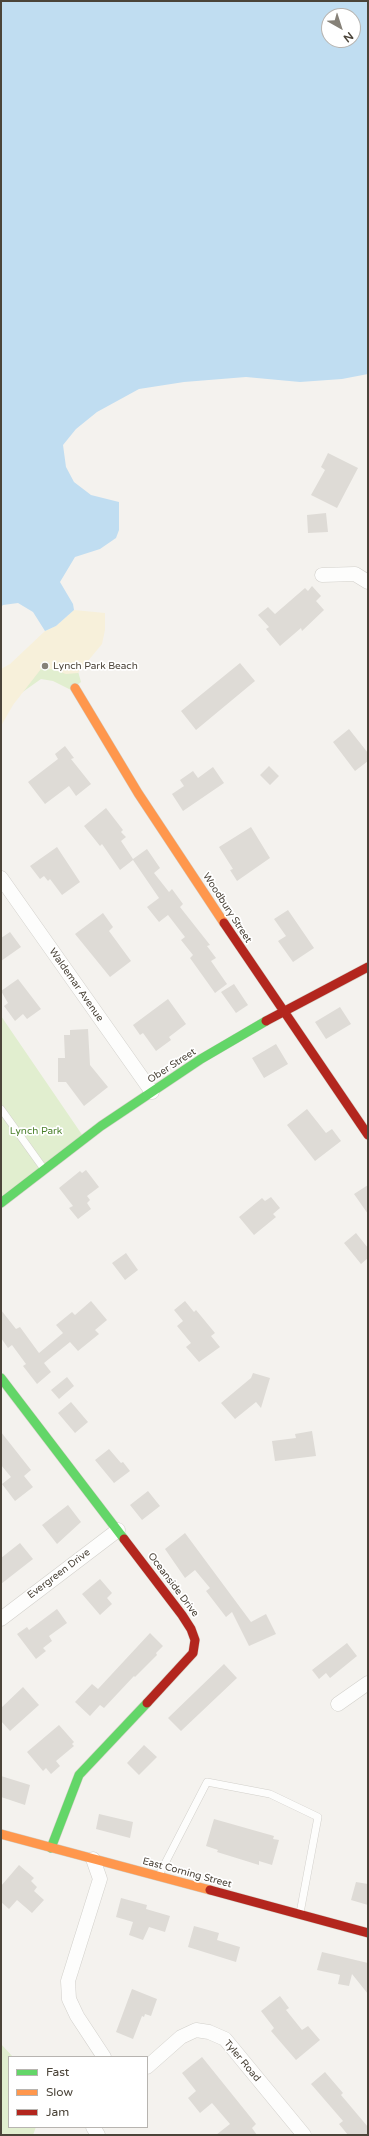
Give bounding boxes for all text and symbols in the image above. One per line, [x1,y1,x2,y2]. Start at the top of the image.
north arrow [321,8,361,48]
text: N [341,29,356,45]
place label: Lynch Park Beach [53,660,138,672]
marker: Lynch Park Beach [40,661,50,671]
street label: Woodbury Street [200,871,254,945]
street label: Waldemar Avenue [46,946,106,1024]
street label: Ober Street [146,1046,198,1086]
park label: Lynch Park [10,1125,62,1137]
street label: Evergreen Drive [25,1547,93,1601]
street label: Oceanside Drive [145,1551,201,1619]
street label: East Corning Street [141,1855,233,1891]
street label: Tyler Road [221,2038,263,2084]
legend [8,2056,148,2128]
text: Fast [46,2065,69,2079]
text: Slow [46,2085,73,2099]
text: Jam [46,2105,69,2119]

